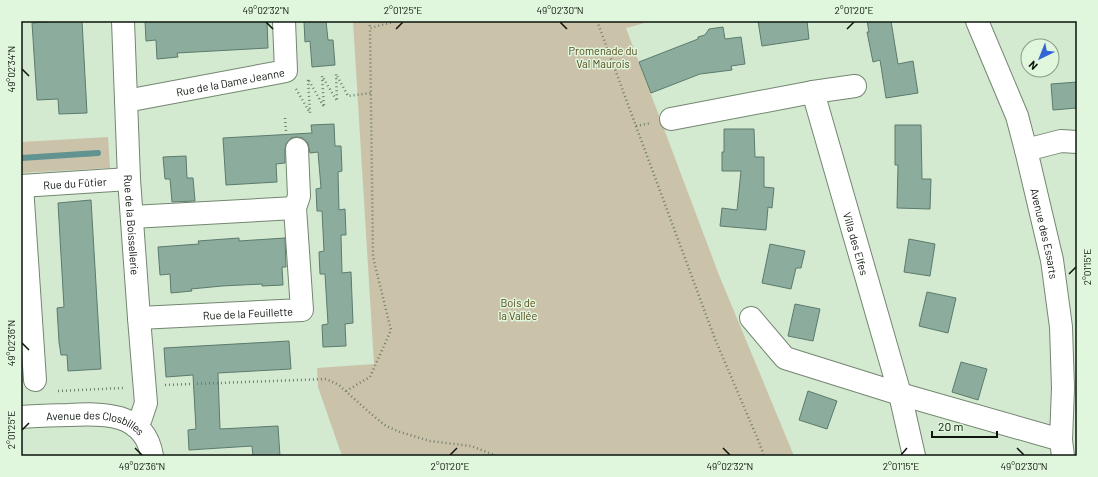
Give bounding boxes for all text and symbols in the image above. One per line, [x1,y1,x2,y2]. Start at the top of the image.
text: 49°02'32"N [243,4,289,16]
text: 2°01'25"E [384,4,422,16]
text: 49°02'30"N [536,4,584,16]
text: 2°01'20"E [834,4,874,16]
north arrow [1020,38,1060,78]
park label: Promenade du Val Maurois [569,44,638,70]
text: 49°02'34"N [5,46,17,92]
text: N [1026,58,1040,73]
street label: Rue de la Dame Jeanne [175,65,286,98]
street label: Rue du Fûtier [43,174,107,191]
street label: Rue de la Boissellerie [122,174,142,276]
street label: Avenue des Essarts [1029,187,1061,280]
street label: Villa des Elfes [841,210,872,276]
text: 2°01'15"E [1081,249,1093,285]
park label: Bois de la Vallée [499,296,537,322]
street label: Rue de la Feuillette [203,304,293,321]
text: 49°02'36"N [5,320,17,366]
street label: Avenue des Closbilles [46,408,148,437]
text: 2°01'25"E [5,411,17,449]
scale bar [932,413,997,439]
text: 20 m [938,419,964,433]
text: 49°02'36"N [119,460,165,472]
text: 2°01'20"E [430,460,470,472]
text: 49°02'32"N [707,460,753,472]
text: 2°01'15"E [883,460,919,472]
text: 49°02'30"N [1000,460,1048,472]

